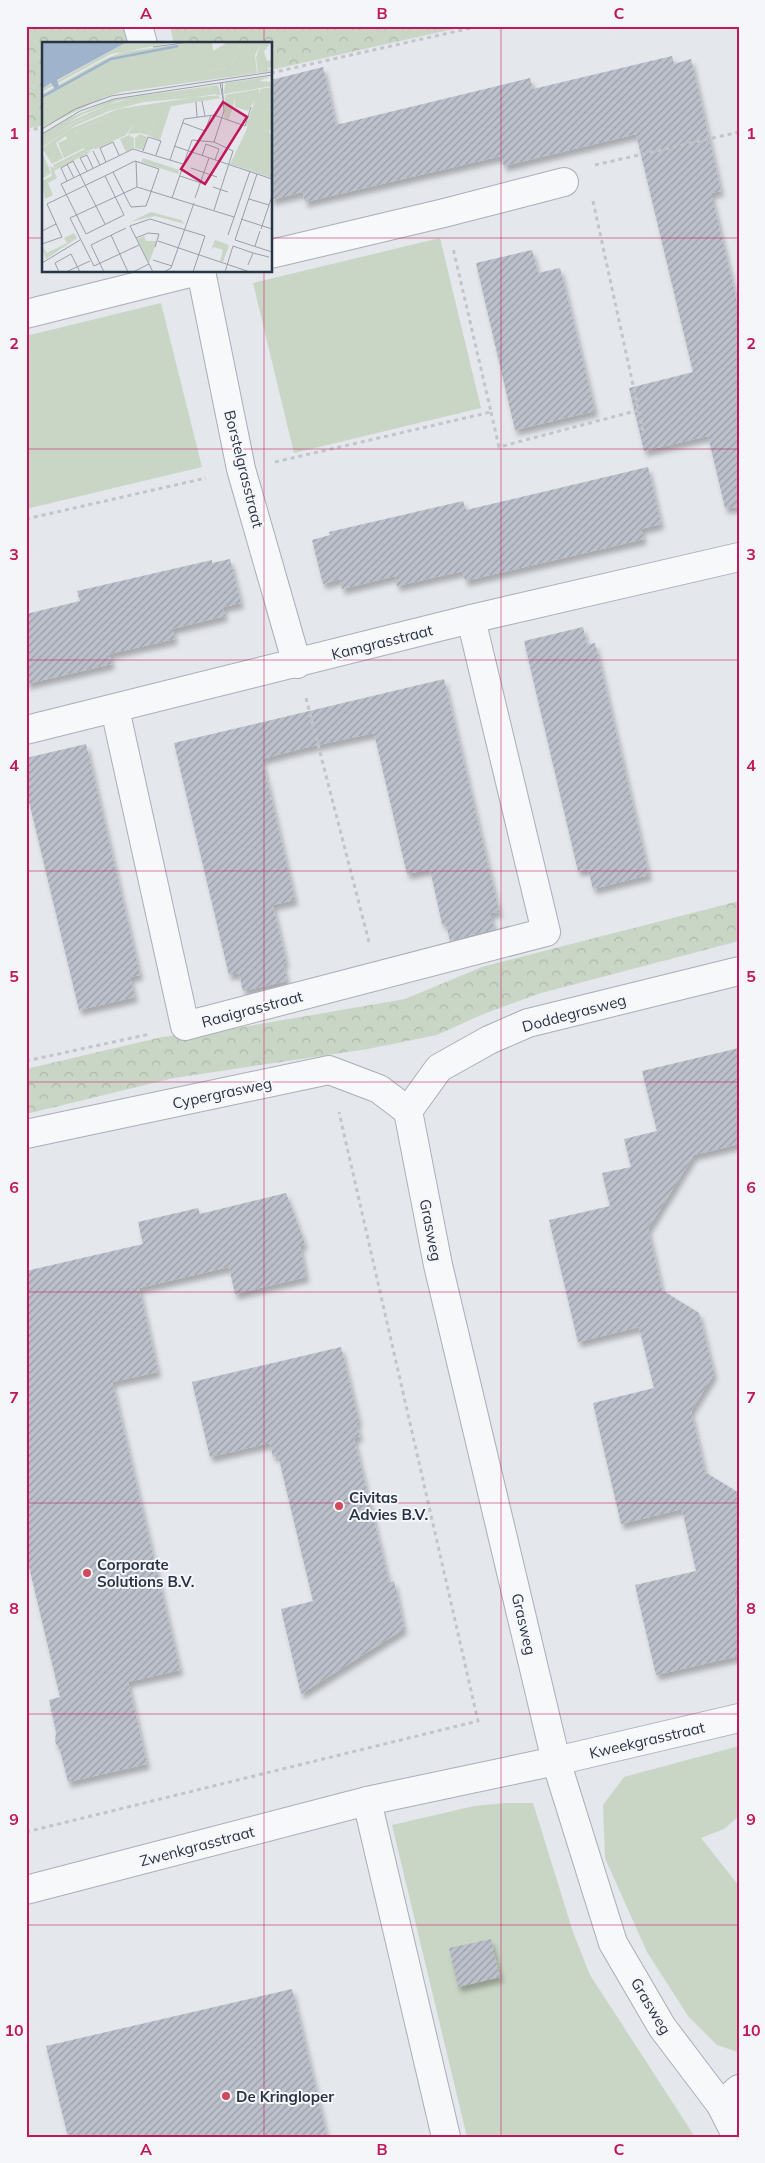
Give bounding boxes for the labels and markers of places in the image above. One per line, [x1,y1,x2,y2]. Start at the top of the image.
place label: Civitas Advies B.V. [349,1488,428,1524]
marker: Civitas Advies B.V. [333,1500,345,1512]
place label: Corporate Solutions B.V. [97,1555,194,1591]
marker: Corporate Solutions B.V. [81,1567,93,1579]
place label: De Kringloper [236,2087,334,2106]
marker: De Kringloper [220,2090,232,2102]

